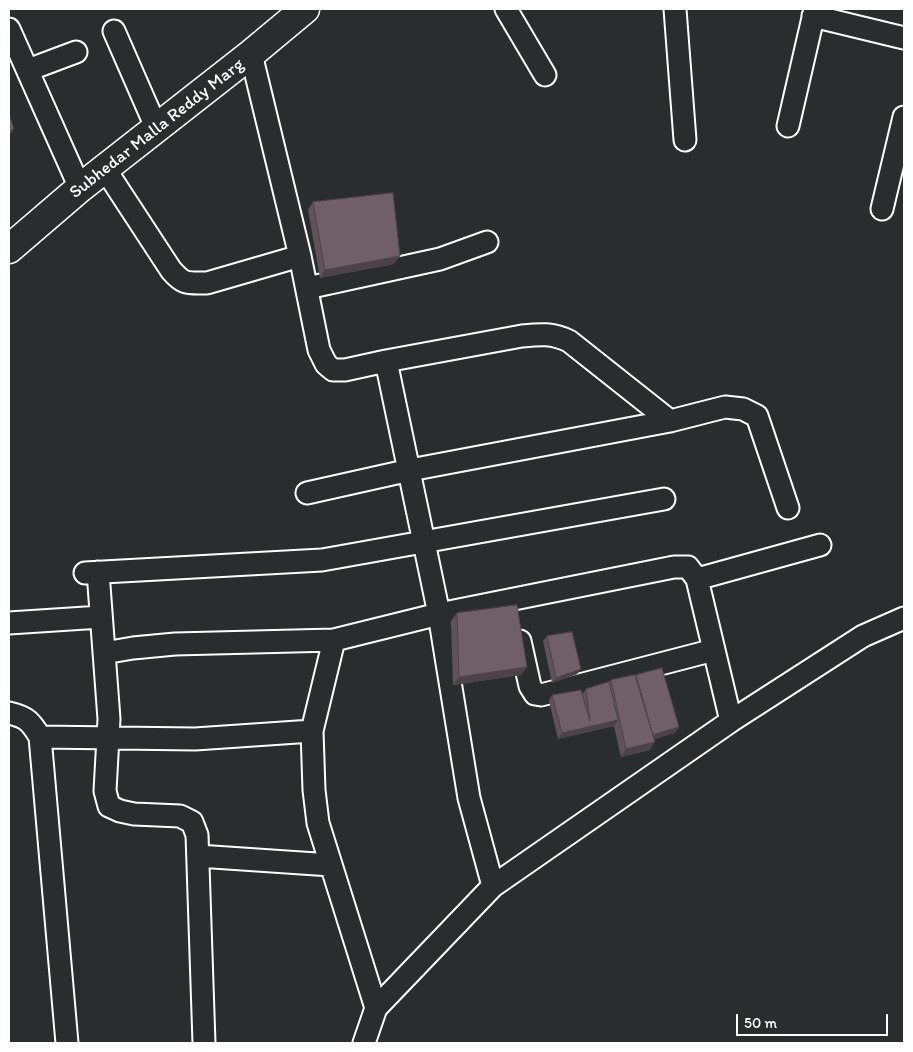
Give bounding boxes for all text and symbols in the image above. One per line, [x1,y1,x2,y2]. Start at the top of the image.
street label: Subhedar Malla Reddy Marg [65,54,249,204]
scale bar [738,1004,890,1036]
text: 50 m [744,1014,777,1032]

